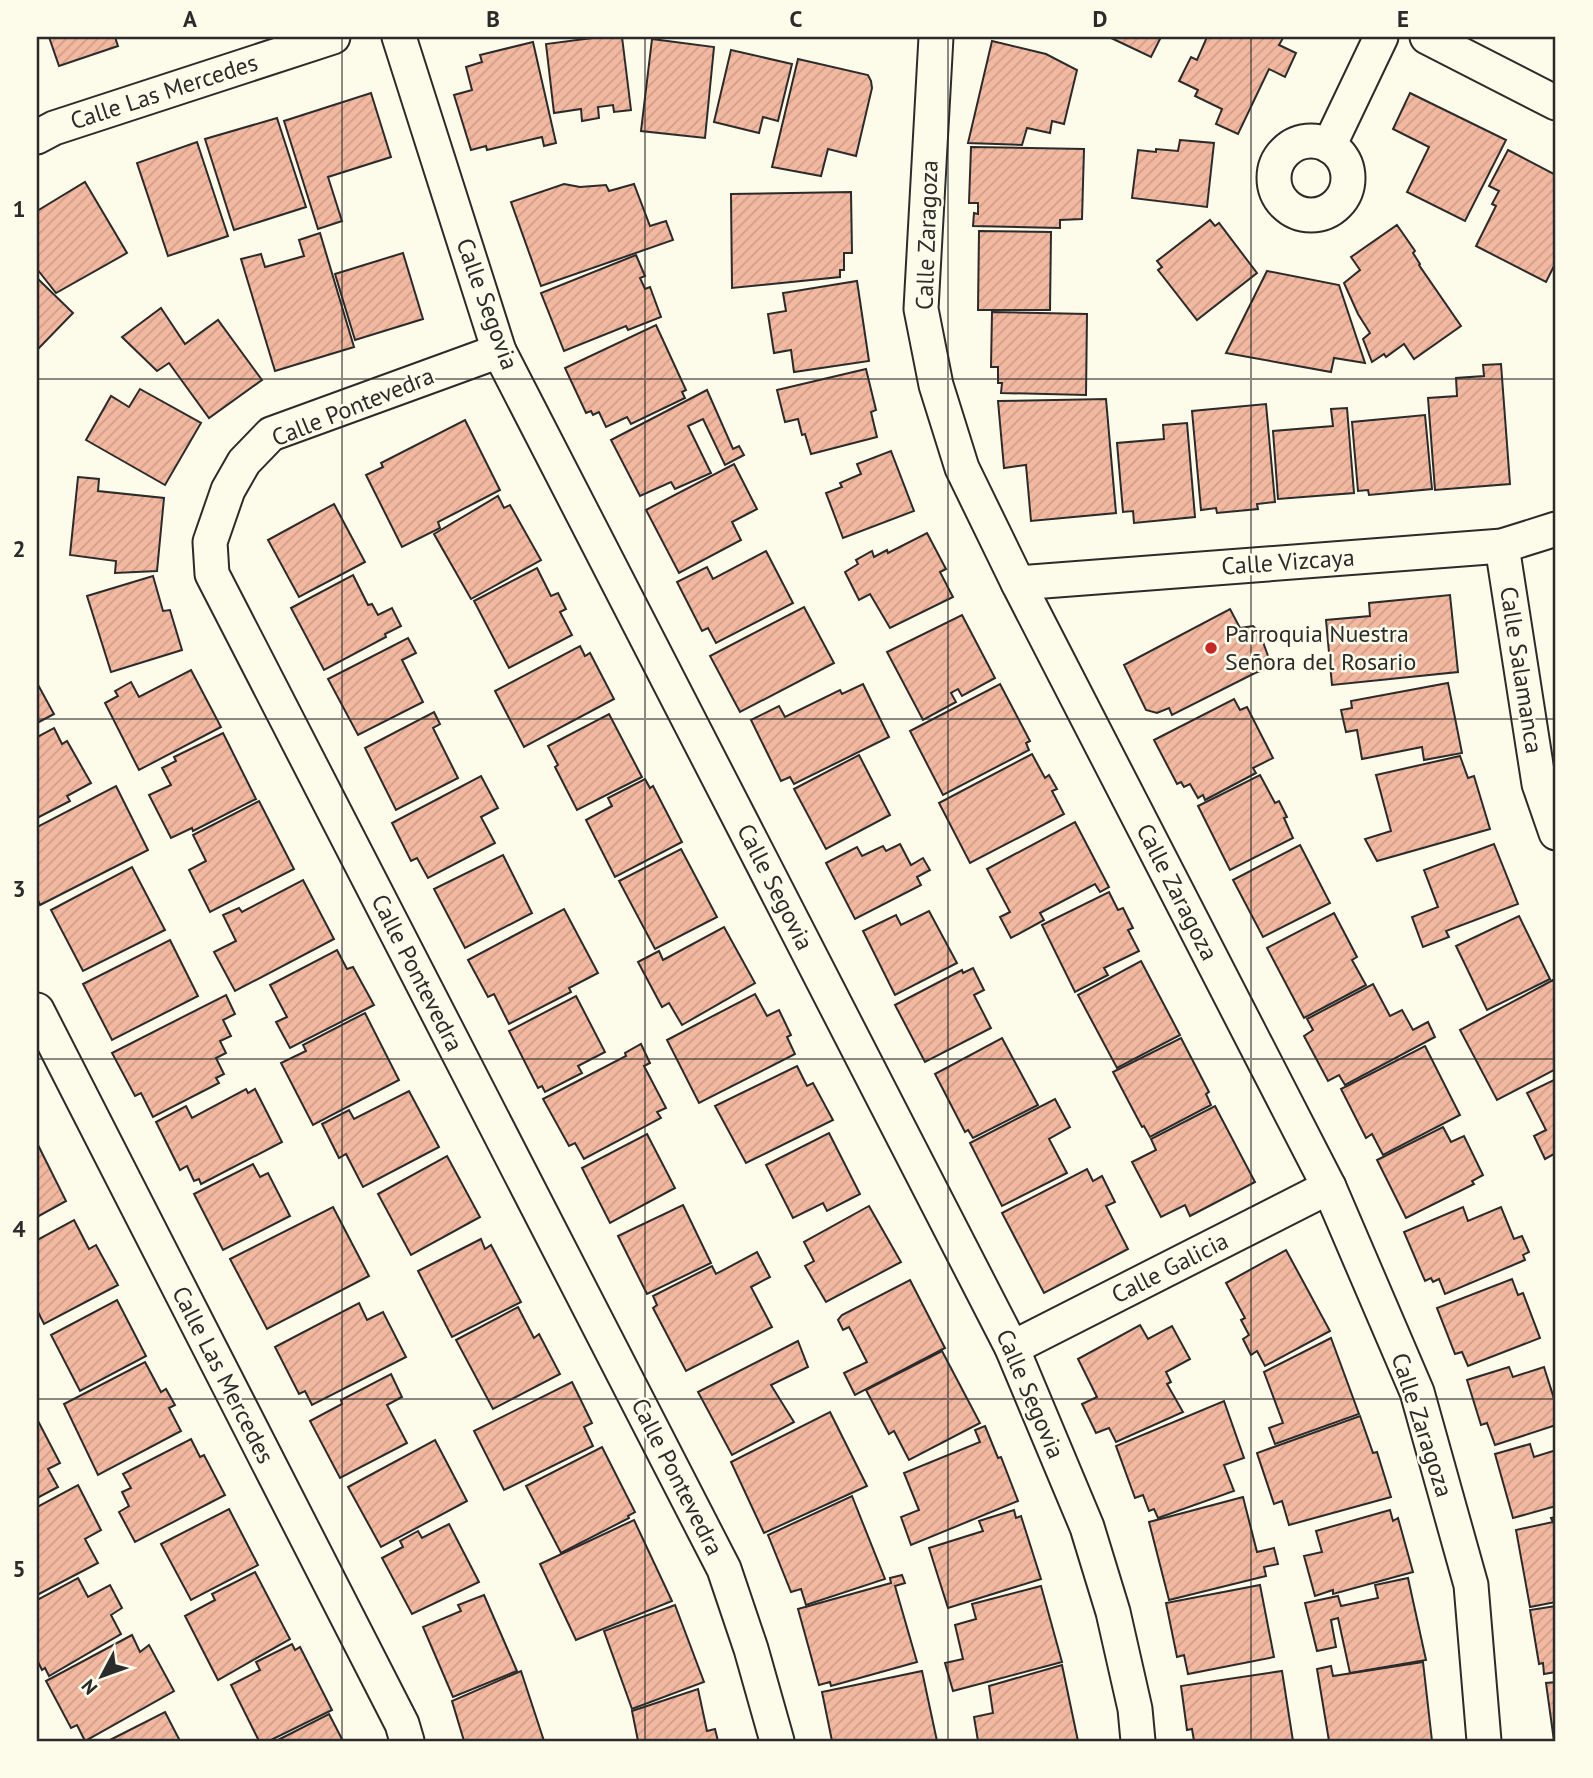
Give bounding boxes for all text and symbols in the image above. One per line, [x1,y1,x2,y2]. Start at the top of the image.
text: A [183,4,197,33]
text: B [486,4,500,33]
text: C [790,4,803,33]
text: D [1093,4,1107,33]
text: E [1397,4,1409,33]
street label: Calle Las Mercedes [66,47,261,136]
street label: Calle Zaragoza [908,160,945,310]
text: 1 [12,194,26,223]
street label: Calle Segovia [449,234,526,374]
street label: Calle Pontevedra [267,360,439,453]
text: 2 [12,534,26,563]
street label: Calle Vizcaya [1220,541,1356,582]
street label: Calle Salamanca [1493,584,1550,756]
place label: Parroquia Nuestra Señora del Rosario [1225,618,1416,677]
marker: Parroquia Nuestra Señora del Rosario [1203,640,1219,656]
street label: Calle Segovia [730,818,821,955]
street label: Calle Zaragoza [1130,818,1225,966]
text: 3 [12,874,26,903]
street label: Calle Pontevedra [365,889,470,1057]
text: 4 [12,1214,26,1243]
street label: Calle Galicia [1106,1225,1233,1310]
street label: Calle Las Mercedes [165,1281,282,1469]
street label: Calle Segovia [989,1324,1072,1463]
street label: Calle Zaragoza [1385,1349,1460,1501]
street label: Calle Pontevedra [625,1393,730,1561]
text: 5 [12,1554,26,1583]
north arrow [66,1642,136,1712]
text: N [76,1675,102,1700]

